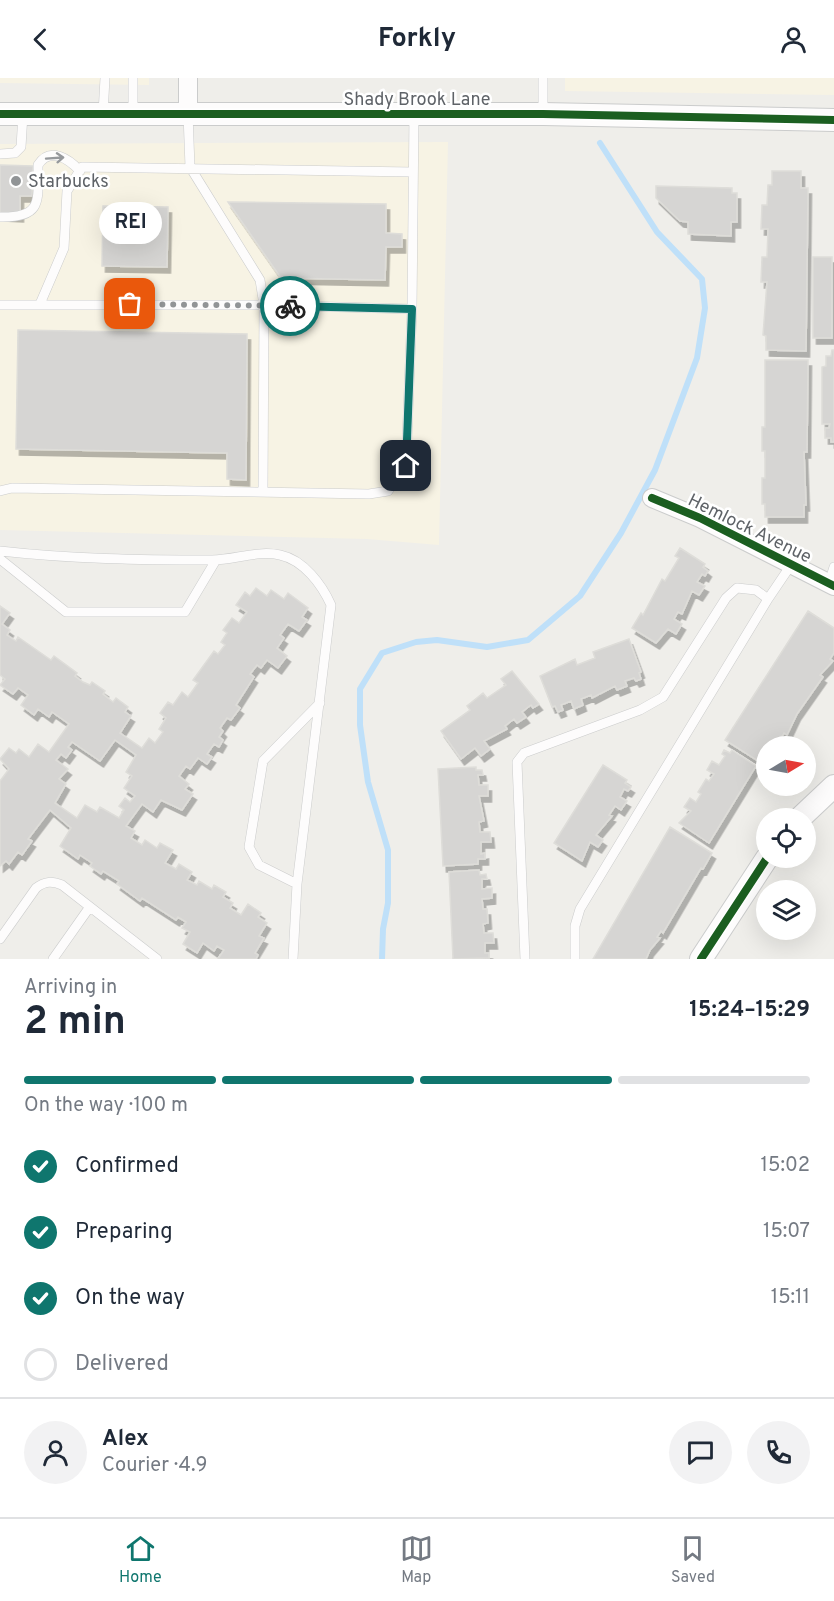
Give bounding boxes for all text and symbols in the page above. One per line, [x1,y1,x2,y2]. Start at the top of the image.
text: Forkly [378,22,456,56]
icon: back [24,23,57,56]
icon: person [777,23,810,56]
street label: Shady Brook Lane [343,89,491,112]
one-way arrow [45,152,64,163]
place label: Starbucks [28,171,109,194]
marker: Starbucks [9,174,23,188]
callout: REI [98,202,162,244]
text: REI [114,210,147,236]
courier [260,276,320,336]
pin [104,278,155,329]
icon: bag [113,287,146,320]
icon: bike [274,290,307,323]
pin [380,440,431,491]
icon: home [389,449,422,482]
street label: Hemlock Avenue [684,489,815,569]
north arrow [756,736,816,796]
map controls [756,736,816,940]
button: locate [756,808,816,868]
button: layers [756,880,816,940]
text: Arriving in [24,975,117,1001]
text: 15:24–15:29 [689,997,810,1024]
text: 2 min [24,999,126,1048]
text: On the way · 100 m [24,1093,188,1119]
icon: check [24,1150,57,1183]
text: Confirmed [75,1153,179,1180]
text: 15:02 [761,1153,810,1179]
icon: check [24,1216,57,1249]
text: Preparing [75,1219,173,1246]
text: 15:07 [763,1219,810,1245]
icon: check [24,1282,57,1315]
text: On the way [75,1285,185,1312]
text: 15:11 [771,1285,810,1311]
text: Delivered [75,1351,169,1378]
button: person [24,1421,87,1484]
button: chat [669,1421,732,1484]
button: phone [747,1421,810,1484]
text: Alex [102,1426,149,1453]
text: Courier · 4.9 [102,1453,207,1479]
tab: Home [119,1532,162,1588]
tab: Map [400,1532,433,1588]
tab: Saved [671,1532,715,1588]

